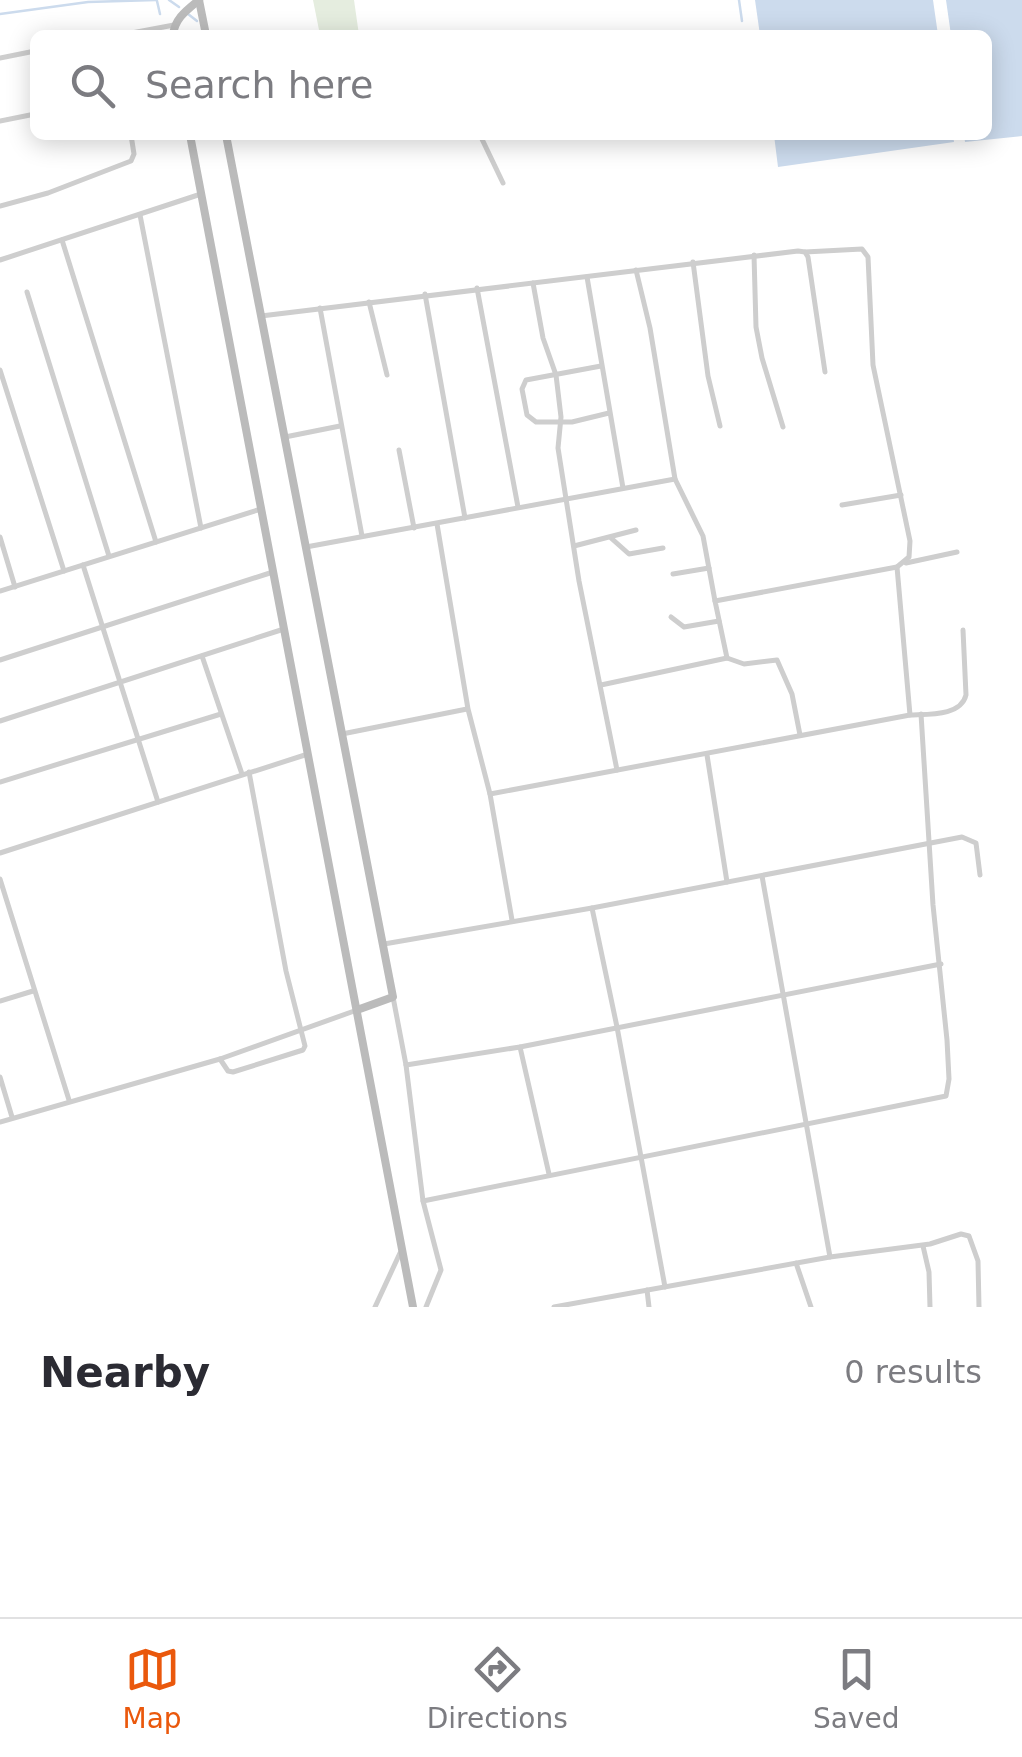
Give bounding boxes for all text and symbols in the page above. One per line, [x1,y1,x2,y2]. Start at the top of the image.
search box [30,30,992,140]
icon: search [65,58,120,113]
text: Search here [145,63,373,107]
text: Nearby [40,1348,210,1397]
text: 0 results [844,1353,982,1391]
tab: Map [123,1642,182,1735]
tab: Directions [427,1642,568,1735]
tab: Saved [813,1642,899,1735]

